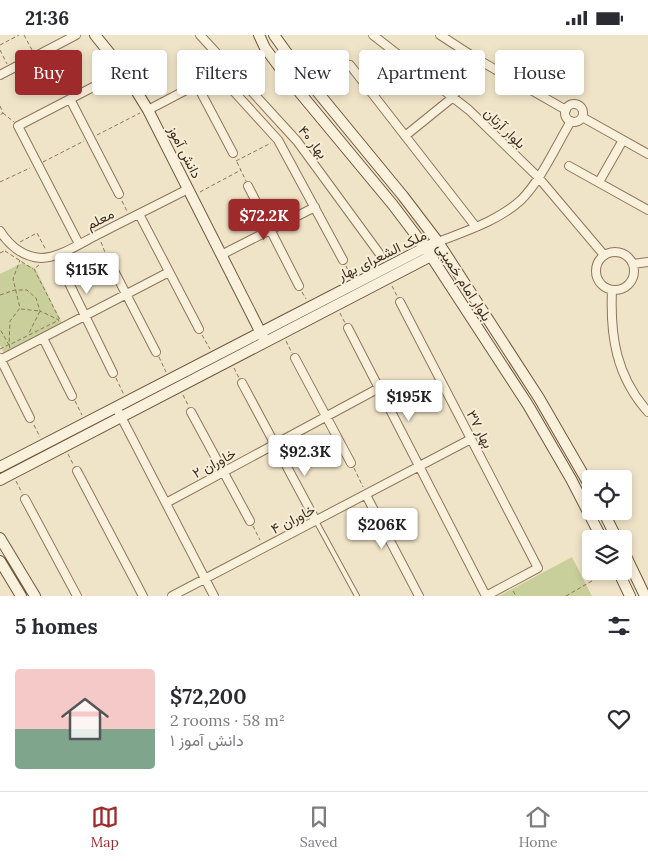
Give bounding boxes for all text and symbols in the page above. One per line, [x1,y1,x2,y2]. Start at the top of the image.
text: 21:36 [25,6,69,30]
chip: Buy [15,50,82,95]
chip: Rent [92,50,167,95]
chip: Filters [177,50,265,95]
chip: New [275,50,349,95]
chip: Apartment [359,50,485,95]
chip: House [495,50,584,95]
street label: بلوار آرتان [480,104,530,152]
street label: دانش آموز [164,122,206,182]
street label: بهار ۴۰ [294,122,332,162]
pin: $72.2K [223,199,305,241]
street label: معلم [83,204,117,234]
text: $72.2K [239,205,289,225]
street label: ملک الشعرای بهار [334,226,429,285]
street label: بلوار امام خمینی [432,240,496,324]
pin: $115K [52,253,122,295]
text: $115K [66,259,108,279]
pin: $195K [374,379,444,422]
text: $195K [386,386,432,406]
street label: بهار ۳۷ [463,407,497,451]
pin: $92.3K [264,435,346,477]
text: $92.3K [279,441,331,461]
street label: خاوران ۲ [189,444,239,482]
map controls [582,470,632,580]
button: locate [582,470,632,520]
street label: خاوران ۴ [268,500,318,538]
pin: $206K [347,507,417,550]
text: $206K [358,514,406,534]
button: layers [582,530,632,580]
icon: filters [605,612,633,640]
text: 5 homes [15,613,98,640]
text: $72,200 [170,683,247,710]
icon: home [55,689,115,749]
icon: heart [605,705,633,733]
text: 2 rooms · 58 m² [170,710,285,730]
text: دانش آموز ۱ [170,730,244,750]
tab: Map [90,803,119,851]
tab: Saved [300,803,338,851]
tab: Home [519,803,558,851]

